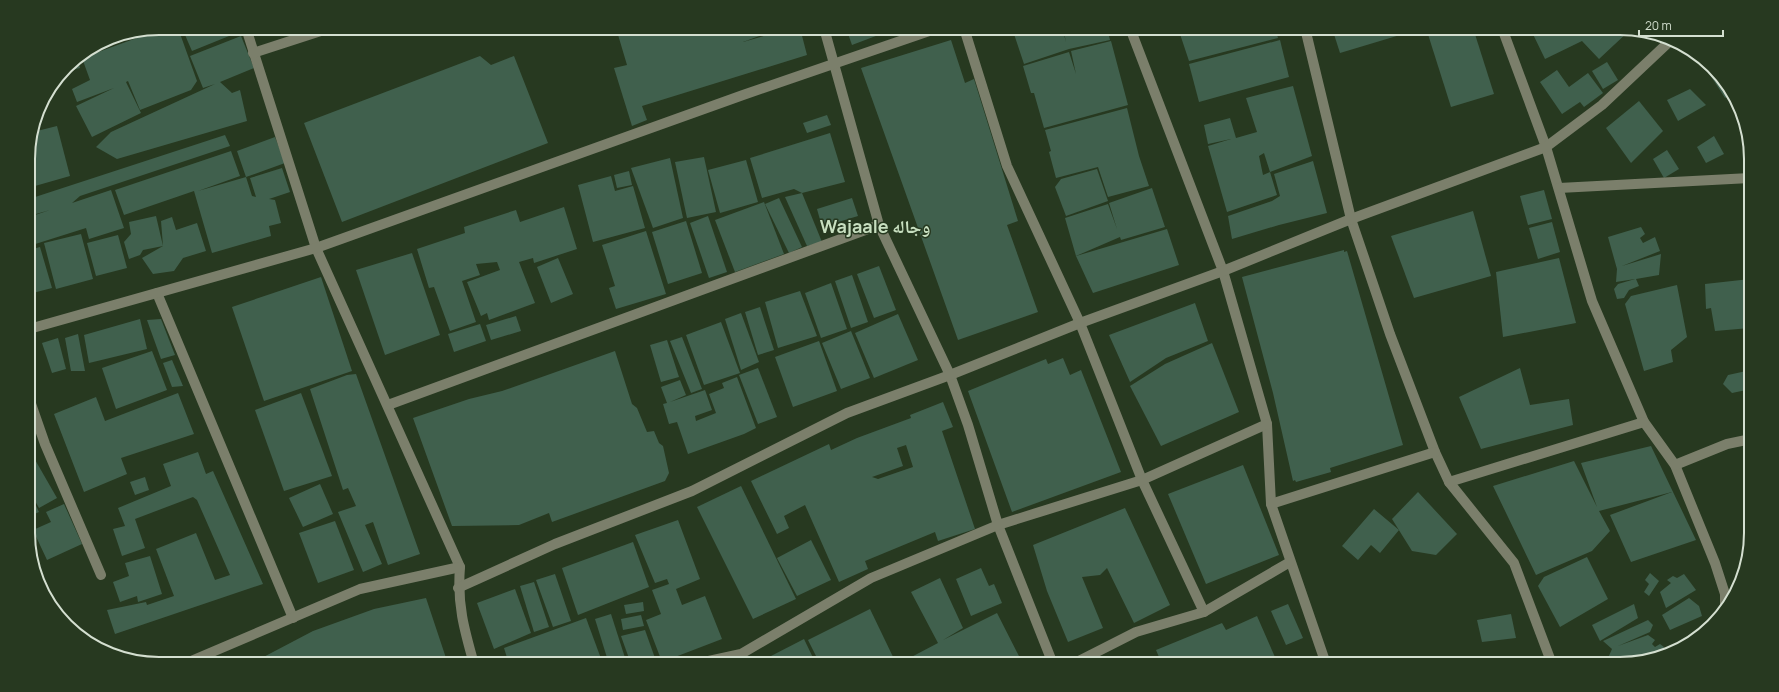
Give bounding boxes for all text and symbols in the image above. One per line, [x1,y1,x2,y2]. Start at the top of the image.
scale bar [1639,12,1723,38]
text: 20 m [1645,17,1672,34]
district label: Wajaale وجاله [820,214,930,238]

